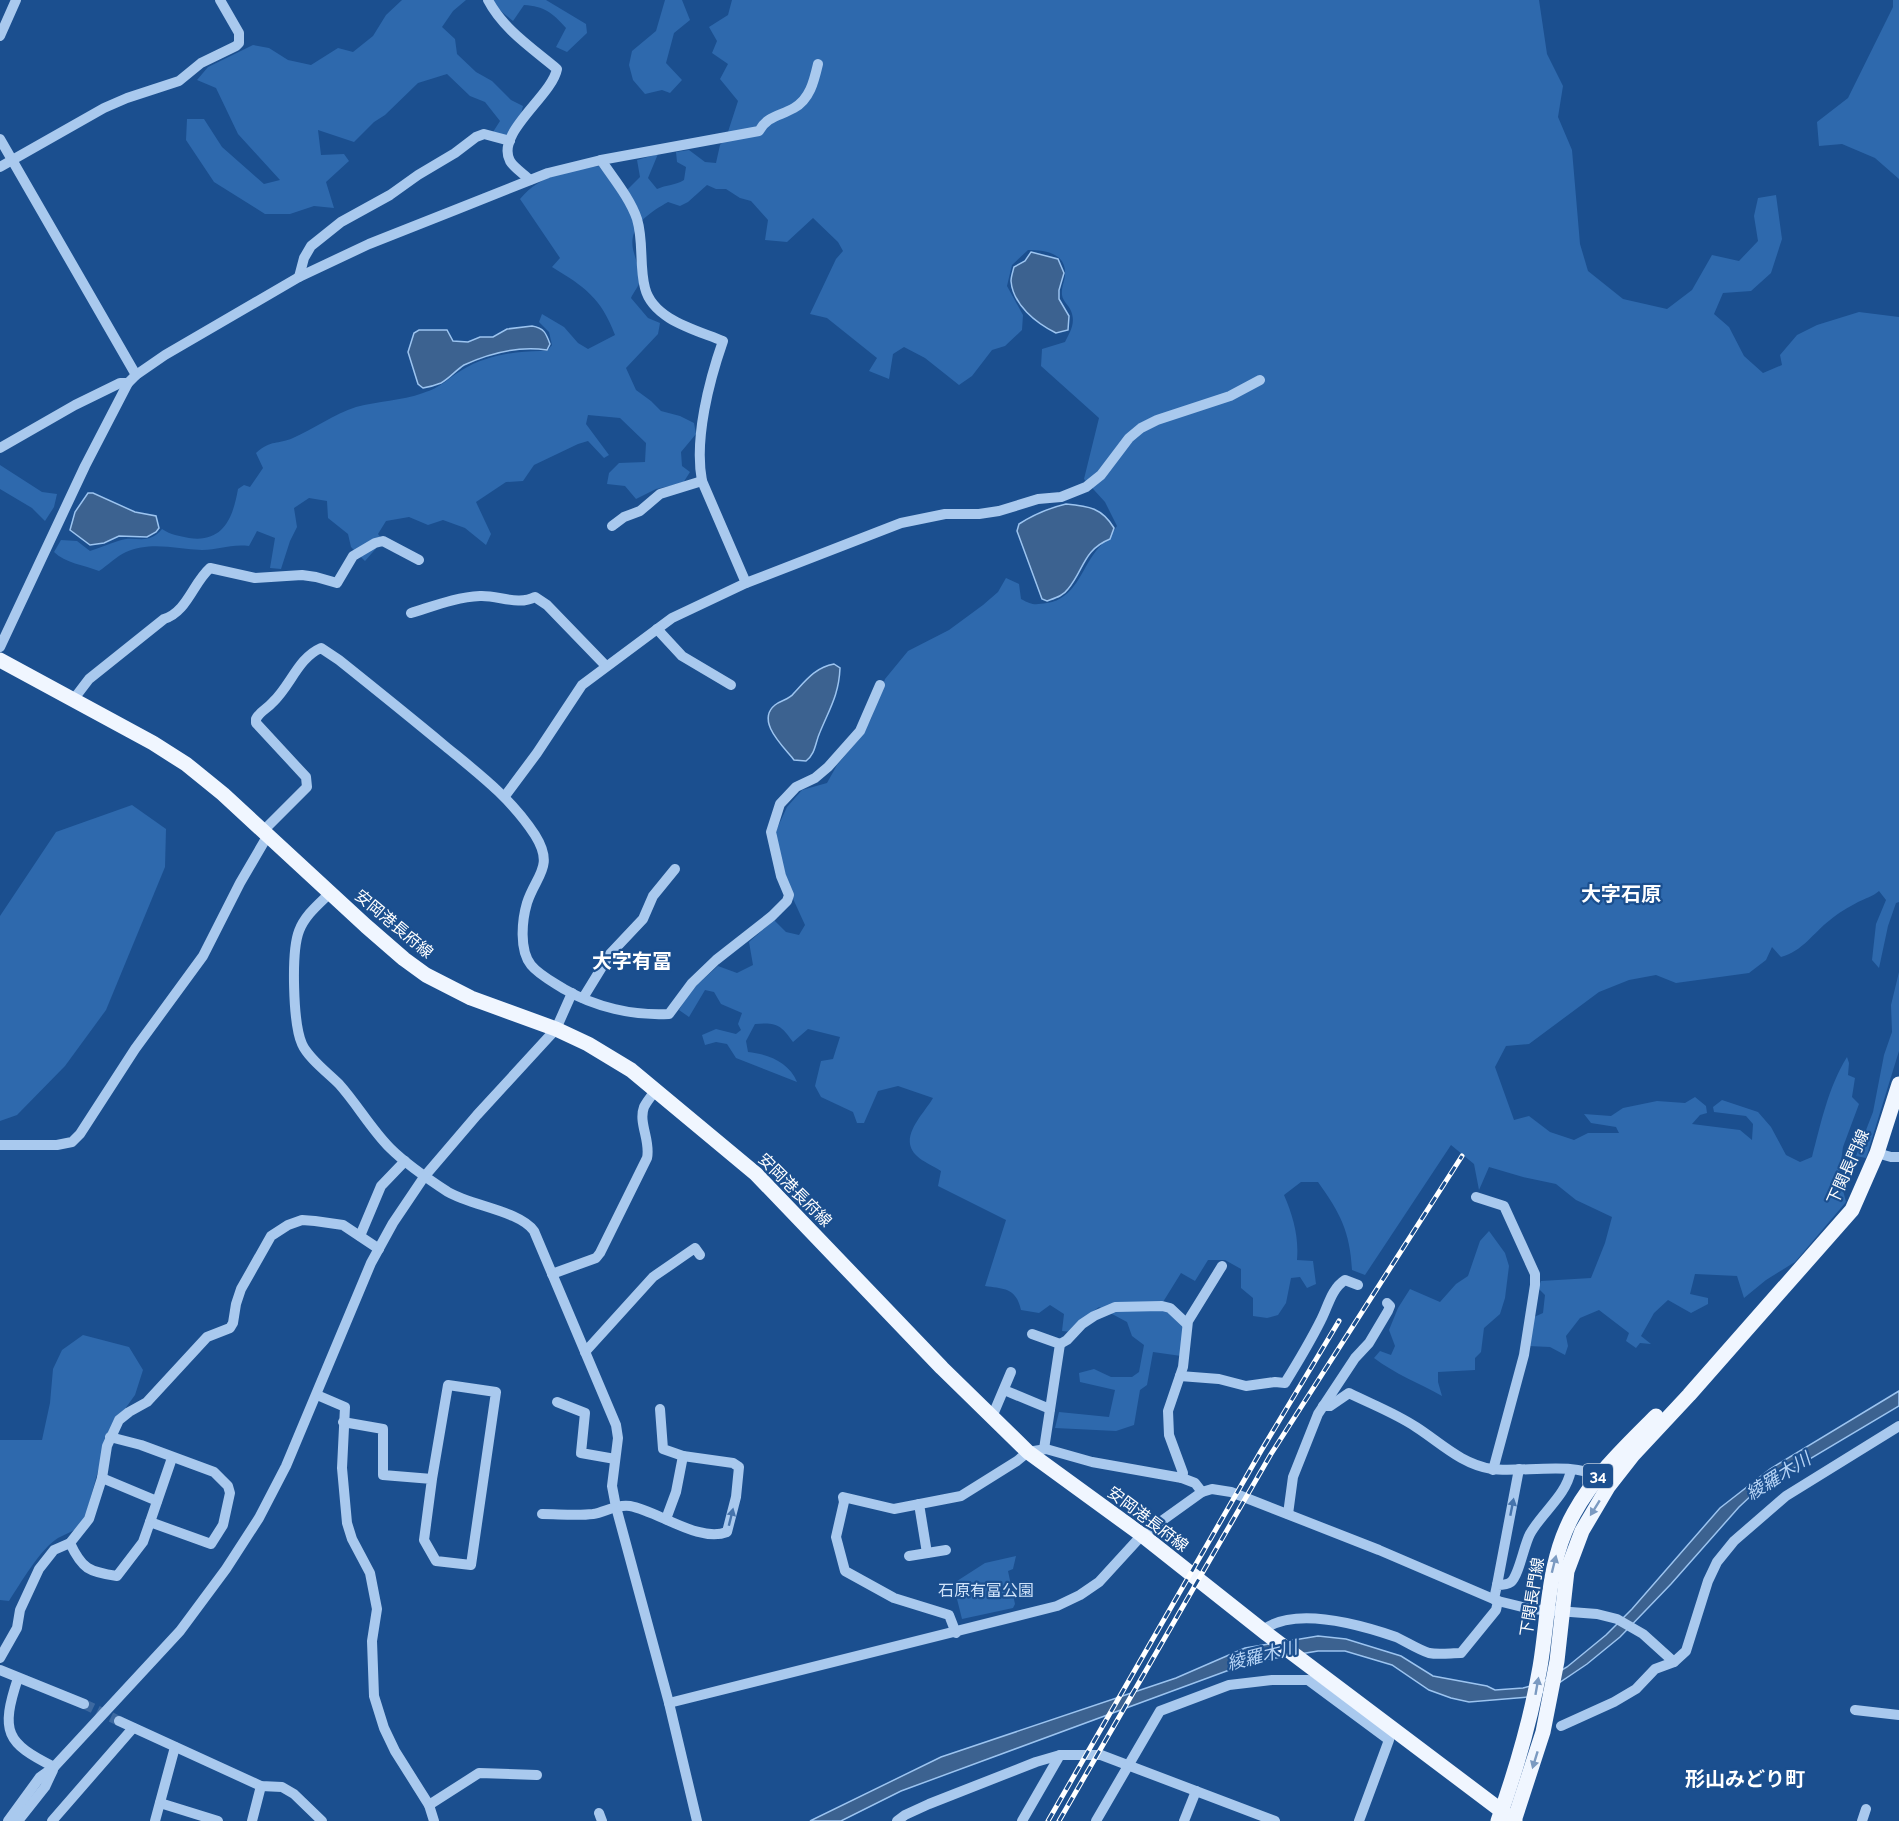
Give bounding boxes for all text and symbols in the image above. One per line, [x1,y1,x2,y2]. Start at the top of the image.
district label: 大字石原 [1581,882,1661,906]
street label: 安岡港長府線 [351,886,437,962]
district label: 大字有冨 [592,949,672,973]
street label: 下関長門線 [1823,1127,1873,1207]
street label: 安岡港長府線 [754,1149,836,1231]
water label: 綾羅木川 [1742,1447,1816,1504]
road number: 34 [1583,1464,1613,1488]
street label: 安岡港長府線 [1104,1483,1192,1555]
one-way arrow [1508,1497,1517,1516]
one-way arrow [1589,1500,1600,1516]
one-way arrow [727,1508,737,1526]
one-way arrow [1550,1555,1560,1574]
street label: 下関長門線 [1516,1556,1548,1638]
park label: 石原有富公園 [938,1581,1034,1600]
water label: 綾羅木川 [1225,1636,1301,1674]
one-way arrow [1533,1677,1542,1696]
one-way arrow [1529,1751,1539,1769]
district label: 形山みどり町 [1685,1767,1805,1791]

